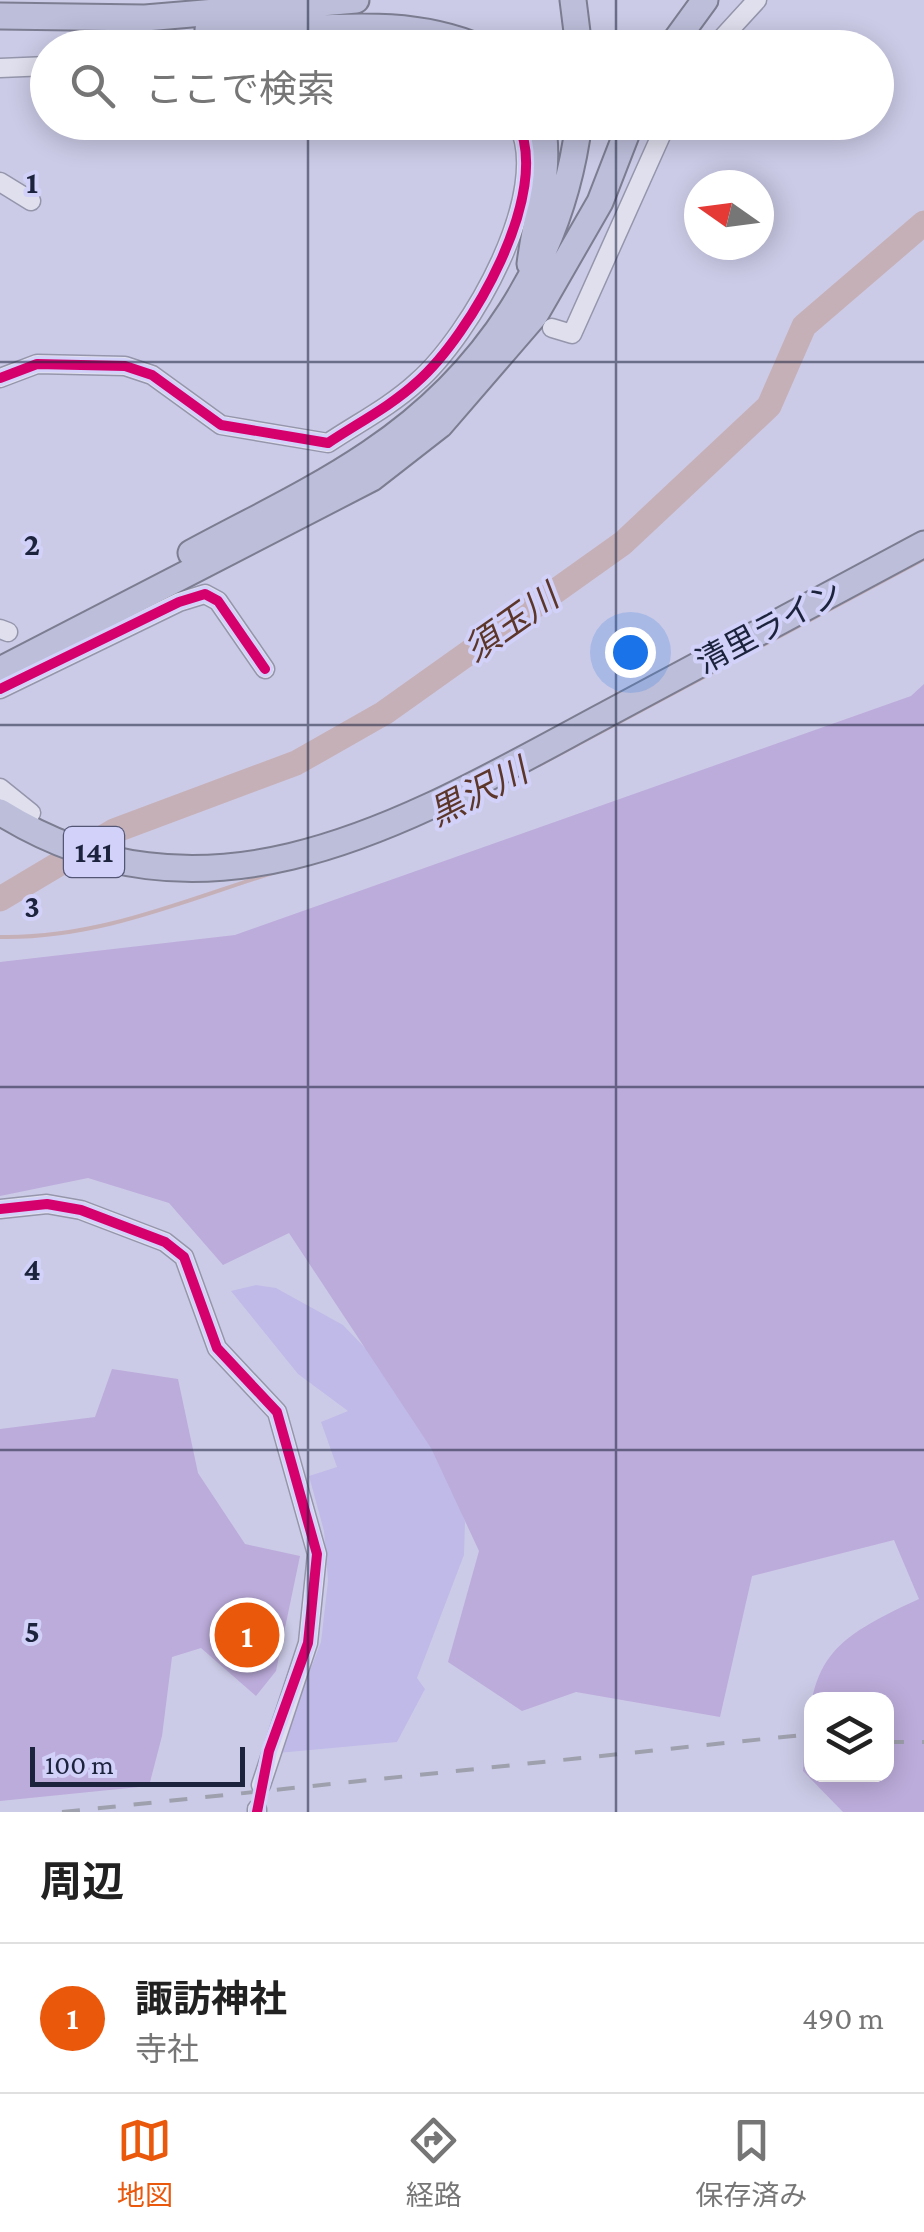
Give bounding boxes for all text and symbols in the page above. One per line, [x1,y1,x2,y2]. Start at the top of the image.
search box [30,30,894,140]
icon: search [65,58,120,113]
text: ここで検索 [145,68,335,110]
text: 1 [26,164,38,200]
north arrow [684,170,774,260]
text: 2 [24,526,40,562]
street label: 清里ライン [690,574,848,680]
water label: 須玉川 [457,575,569,670]
your location [605,627,656,678]
water label: 黒沢川 [423,749,537,834]
road number: 141 [64,827,124,877]
text: 3 [24,888,40,924]
text: 4 [23,1251,41,1287]
pin: 1 [214,1598,280,1672]
text: 5 [24,1613,40,1649]
map controls [804,1692,894,1782]
button: layers [804,1692,894,1782]
scale bar [30,1742,245,1786]
text: 100 m [45,1749,114,1780]
text: 周辺 [40,1858,124,1905]
text: 諏訪神社 [135,1978,287,2020]
text: 1 [67,2000,78,2036]
text: 490 m [802,2000,884,2036]
text: 寺社 [135,2031,199,2067]
tab: 地図 [117,2113,173,2213]
tab: 経路 [406,2113,462,2213]
tab: 保存済み [695,2113,807,2213]

